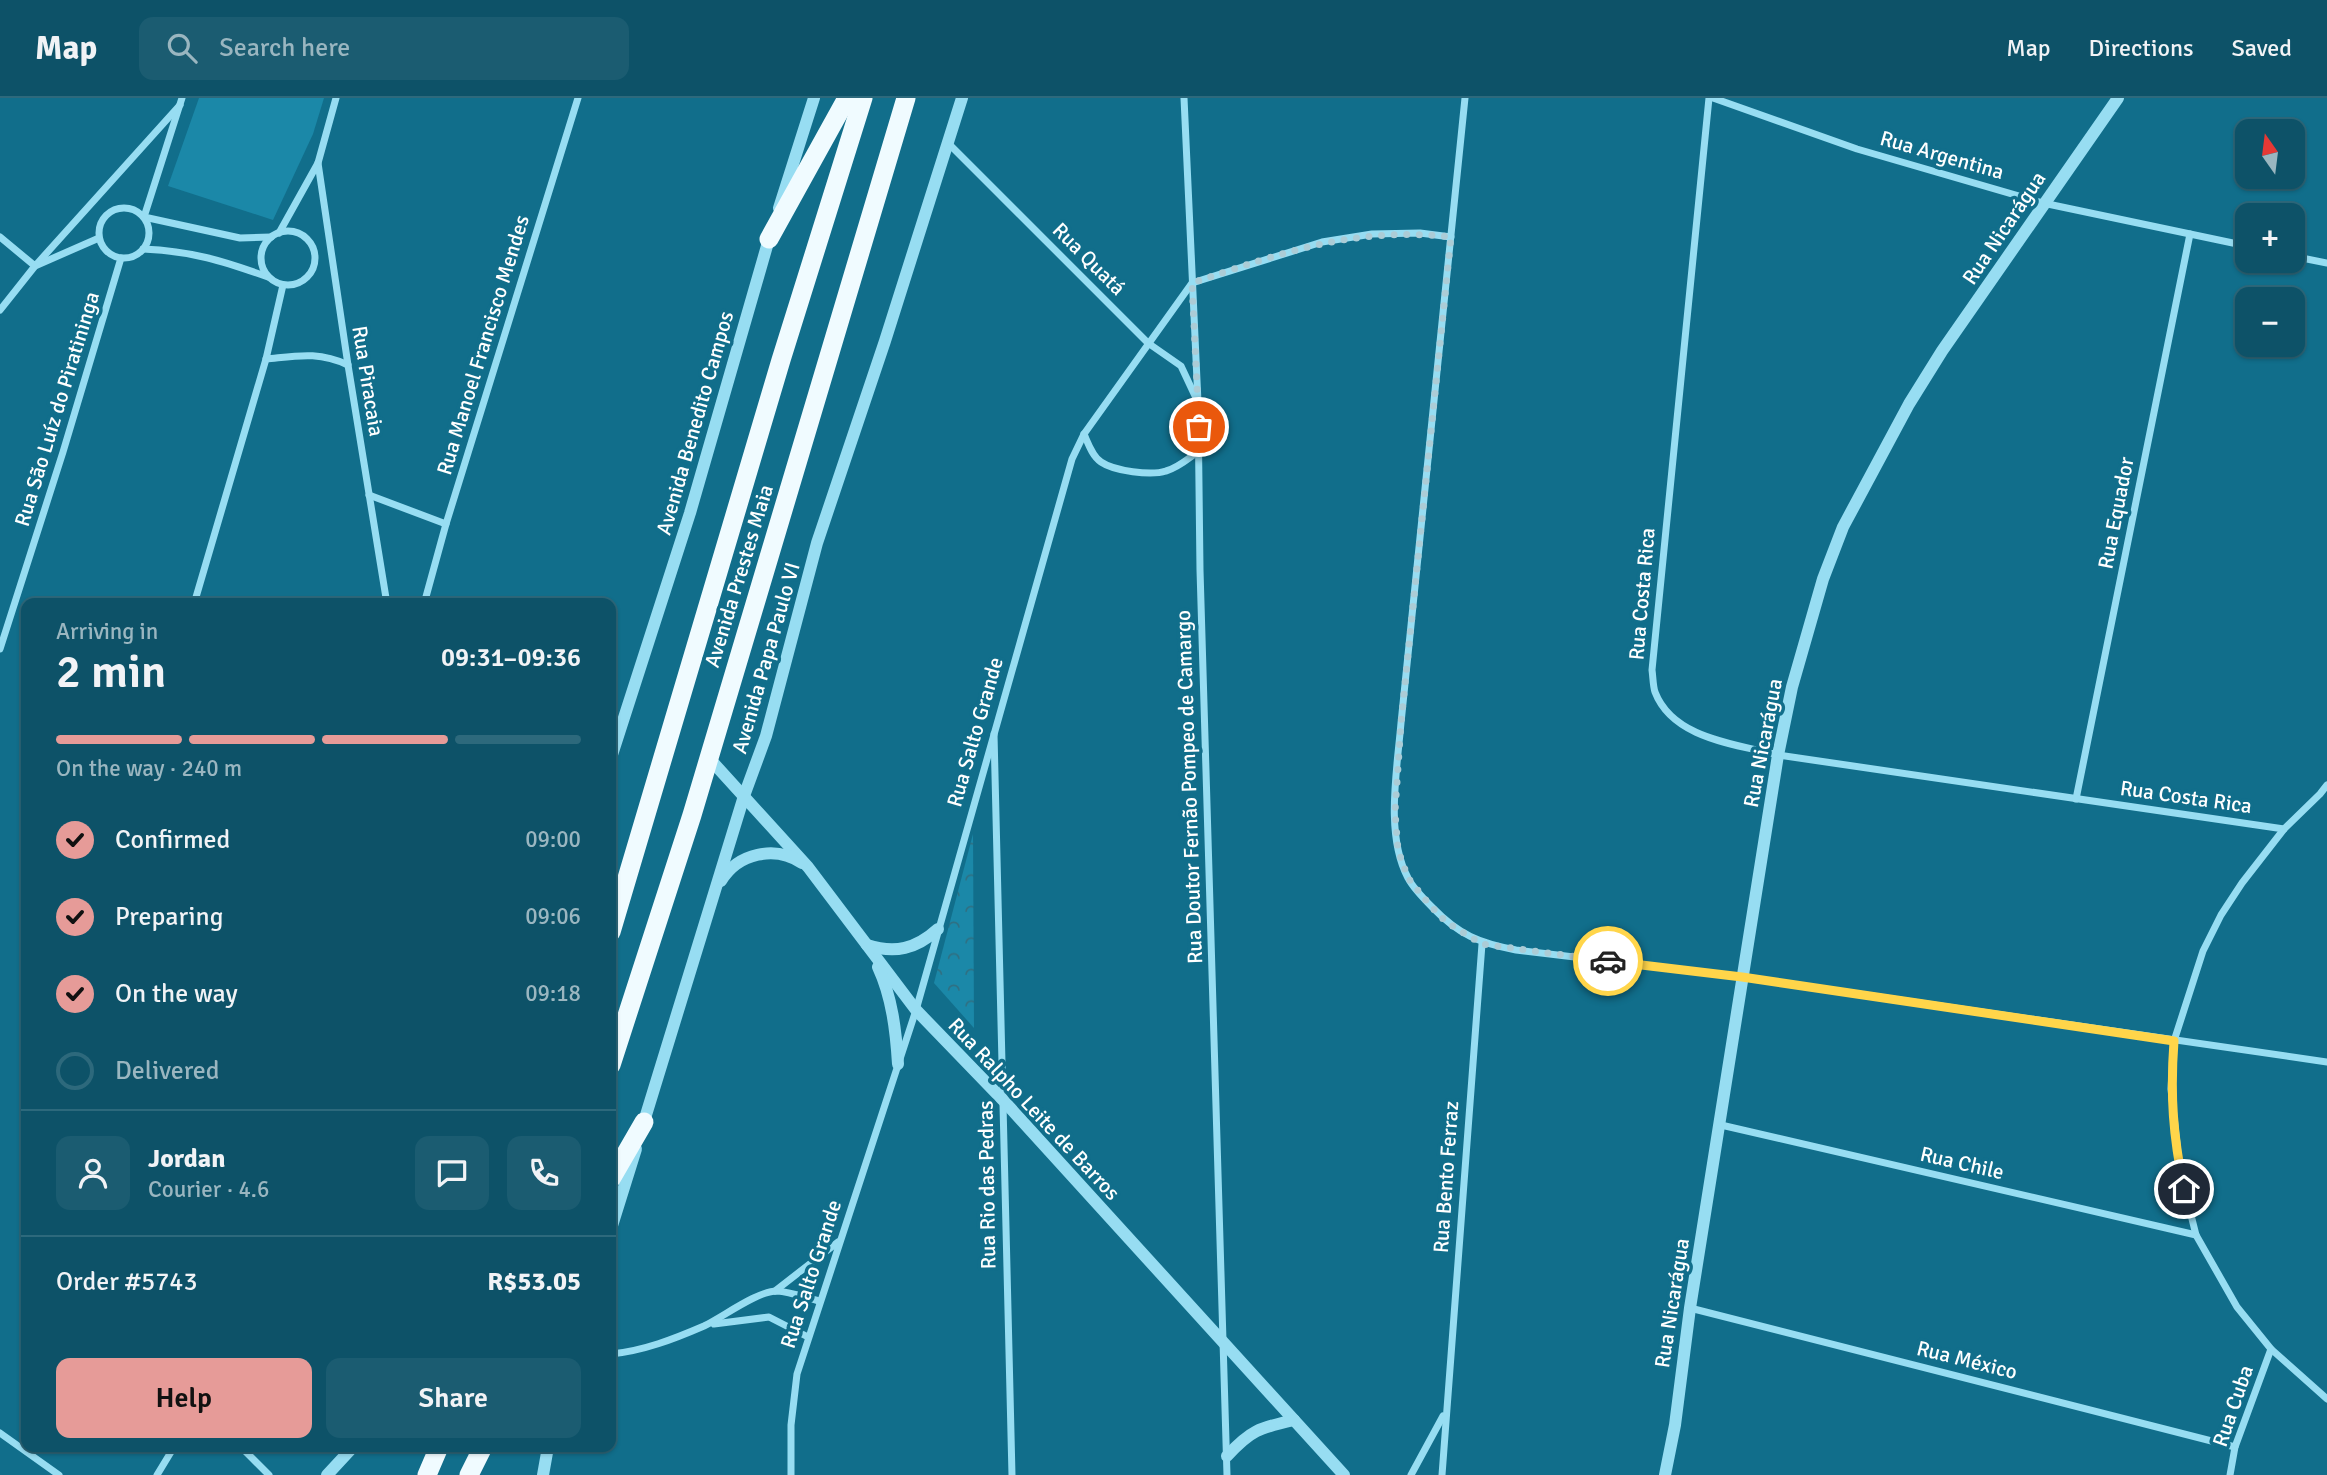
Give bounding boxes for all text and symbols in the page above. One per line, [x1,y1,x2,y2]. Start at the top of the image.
search box [139,17,629,80]
text: Map [35,28,97,69]
icon: search [163,29,201,67]
text: Search here [219,32,350,64]
text: Map [2006,33,2051,63]
text: Directions [2089,33,2194,63]
text: Saved [2232,33,2292,63]
north arrow [2235,119,2305,189]
map controls [2235,119,2305,357]
street label: Rua Argentina [1877,125,2007,185]
street label: Rua Nicarágua [1957,167,2051,289]
button: + [2235,203,2305,273]
street label: Rua Manoel Francisco Mendes [431,212,535,478]
street label: Rua Quatá [1047,217,1131,301]
button: − [2235,287,2305,357]
street label: Rua São Luíz do Piratininga [9,289,105,529]
street label: Avenida Benedito Campos [651,308,739,538]
street label: Rua Piracaia [346,324,390,438]
pin [1169,397,1229,457]
icon: bag [1180,408,1218,446]
street label: Rua Equador [2092,455,2140,571]
street label: Avenida Prestes Maia [699,481,779,671]
street label: Rua Costa Rica [1623,527,1661,661]
street label: Avenida Papa Paulo VI [726,559,806,757]
street label: Rua Doutor Fernão Pompeo de Camargo [1170,610,1208,964]
text: Arriving in [56,617,158,646]
text: 09:31–09:36 [441,642,581,674]
text: 2 min [56,644,166,700]
street label: Rua Salto Grande [941,654,1009,810]
street label: Rua Nicarágua [1738,676,1788,810]
text: On the way · 240 m [56,754,242,783]
street label: Rua Costa Rica [2118,775,2254,819]
icon: check [56,821,94,859]
text: Confirmed [115,824,230,856]
text: 09:00 [525,825,581,854]
icon: check [56,898,94,936]
text: Preparing [115,901,223,933]
text: 09:06 [525,902,581,931]
courier [1573,926,1643,996]
icon: car [1589,942,1627,980]
icon: check [56,975,94,1013]
text: On the way [115,978,238,1010]
text: 09:18 [525,979,581,1008]
street label: Rua Ralpho Leite de Barros [943,1012,1125,1206]
text: Delivered [115,1055,220,1087]
street label: Rua Rio das Pedras [973,1100,1001,1270]
street label: Rua Bento Ferraz [1428,1100,1464,1254]
button: person [56,1136,130,1210]
button: chat [415,1136,489,1210]
button: phone [507,1136,581,1210]
street label: Rua Chile [1918,1141,2006,1185]
text: Jordan [148,1143,225,1175]
pin [2154,1159,2214,1219]
icon: home [2165,1170,2203,1208]
text: Courier · 4.6 [148,1175,269,1204]
street label: Rua Salto Grande [775,1196,847,1352]
street label: Rua Nicarágua [1649,1236,1695,1370]
text: Order #5743 [56,1266,197,1298]
text: R$53.05 [487,1266,581,1298]
street label: Rua México [1914,1335,2020,1385]
button: Help [56,1358,312,1438]
button: Share [326,1358,581,1438]
street label: Rua Cuba [2207,1362,2259,1450]

